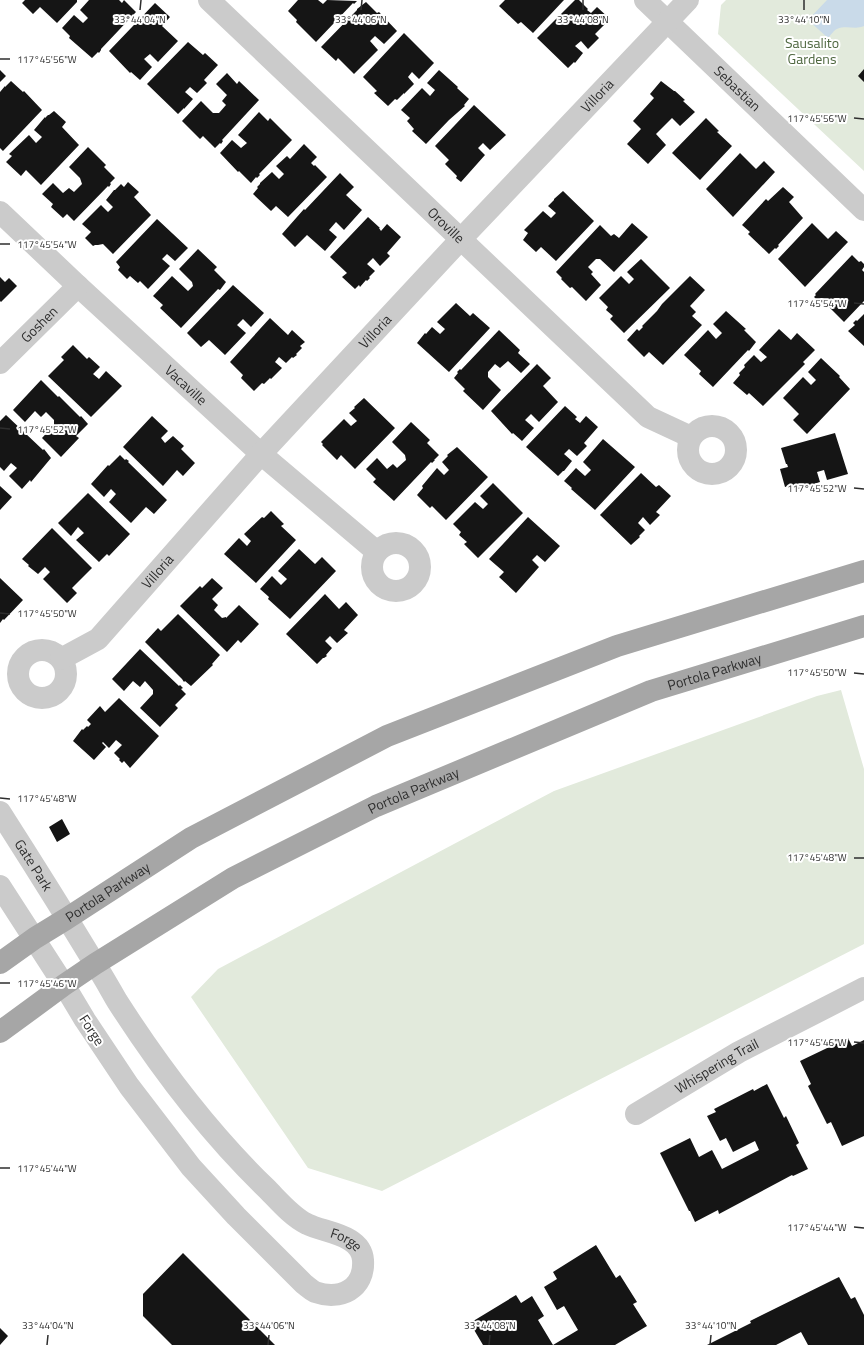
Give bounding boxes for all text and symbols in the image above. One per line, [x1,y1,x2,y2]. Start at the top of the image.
text: 33°44'04"N [114,12,166,27]
text: 33°44'06"N [335,12,387,27]
text: 33°44'08"N [557,12,609,27]
text: 33°44'10"N [778,12,830,27]
park label: Sausalito Gardens [785,32,839,69]
text: 117°45'56"W [17,52,77,67]
street label: Sebastian [709,61,766,116]
street label: Villoria [575,74,618,117]
text: 117°45'56"W [787,111,847,126]
street label: Oroville [423,202,470,248]
text: 117°45'54"W [17,237,77,252]
text: 117°45'54"W [787,296,847,311]
street label: Goshen [16,301,62,347]
street label: Villoria [353,309,396,353]
street label: Vacaville [160,360,212,410]
text: 117°45'52"W [17,422,77,437]
text: 117°45'52"W [787,481,847,496]
street label: Villoria [136,549,178,593]
text: 117°45'50"W [17,606,77,621]
street label: Portola Parkway [665,647,764,695]
text: 117°45'50"W [787,665,847,680]
street label: Portola Parkway [364,761,462,819]
text: 117°45'48"W [17,791,77,806]
street label: Gate Park [10,835,59,895]
text: 117°45'48"W [787,850,847,865]
street label: Portola Parkway [61,856,154,927]
text: 117°45'46"W [17,976,77,991]
street label: Forge [74,1010,110,1050]
street label: Whispering Trail [671,1033,762,1098]
text: 117°45'46"W [787,1035,847,1050]
text: 117°45'44"W [17,1161,77,1176]
text: 117°45'44"W [787,1220,847,1235]
street label: Forge [328,1222,368,1255]
text: 33°44'04"N [22,1318,74,1333]
text: 33°44'06"N [243,1318,295,1333]
text: 33°44'08"N [464,1318,516,1333]
text: 33°44'10"N [685,1318,737,1333]

